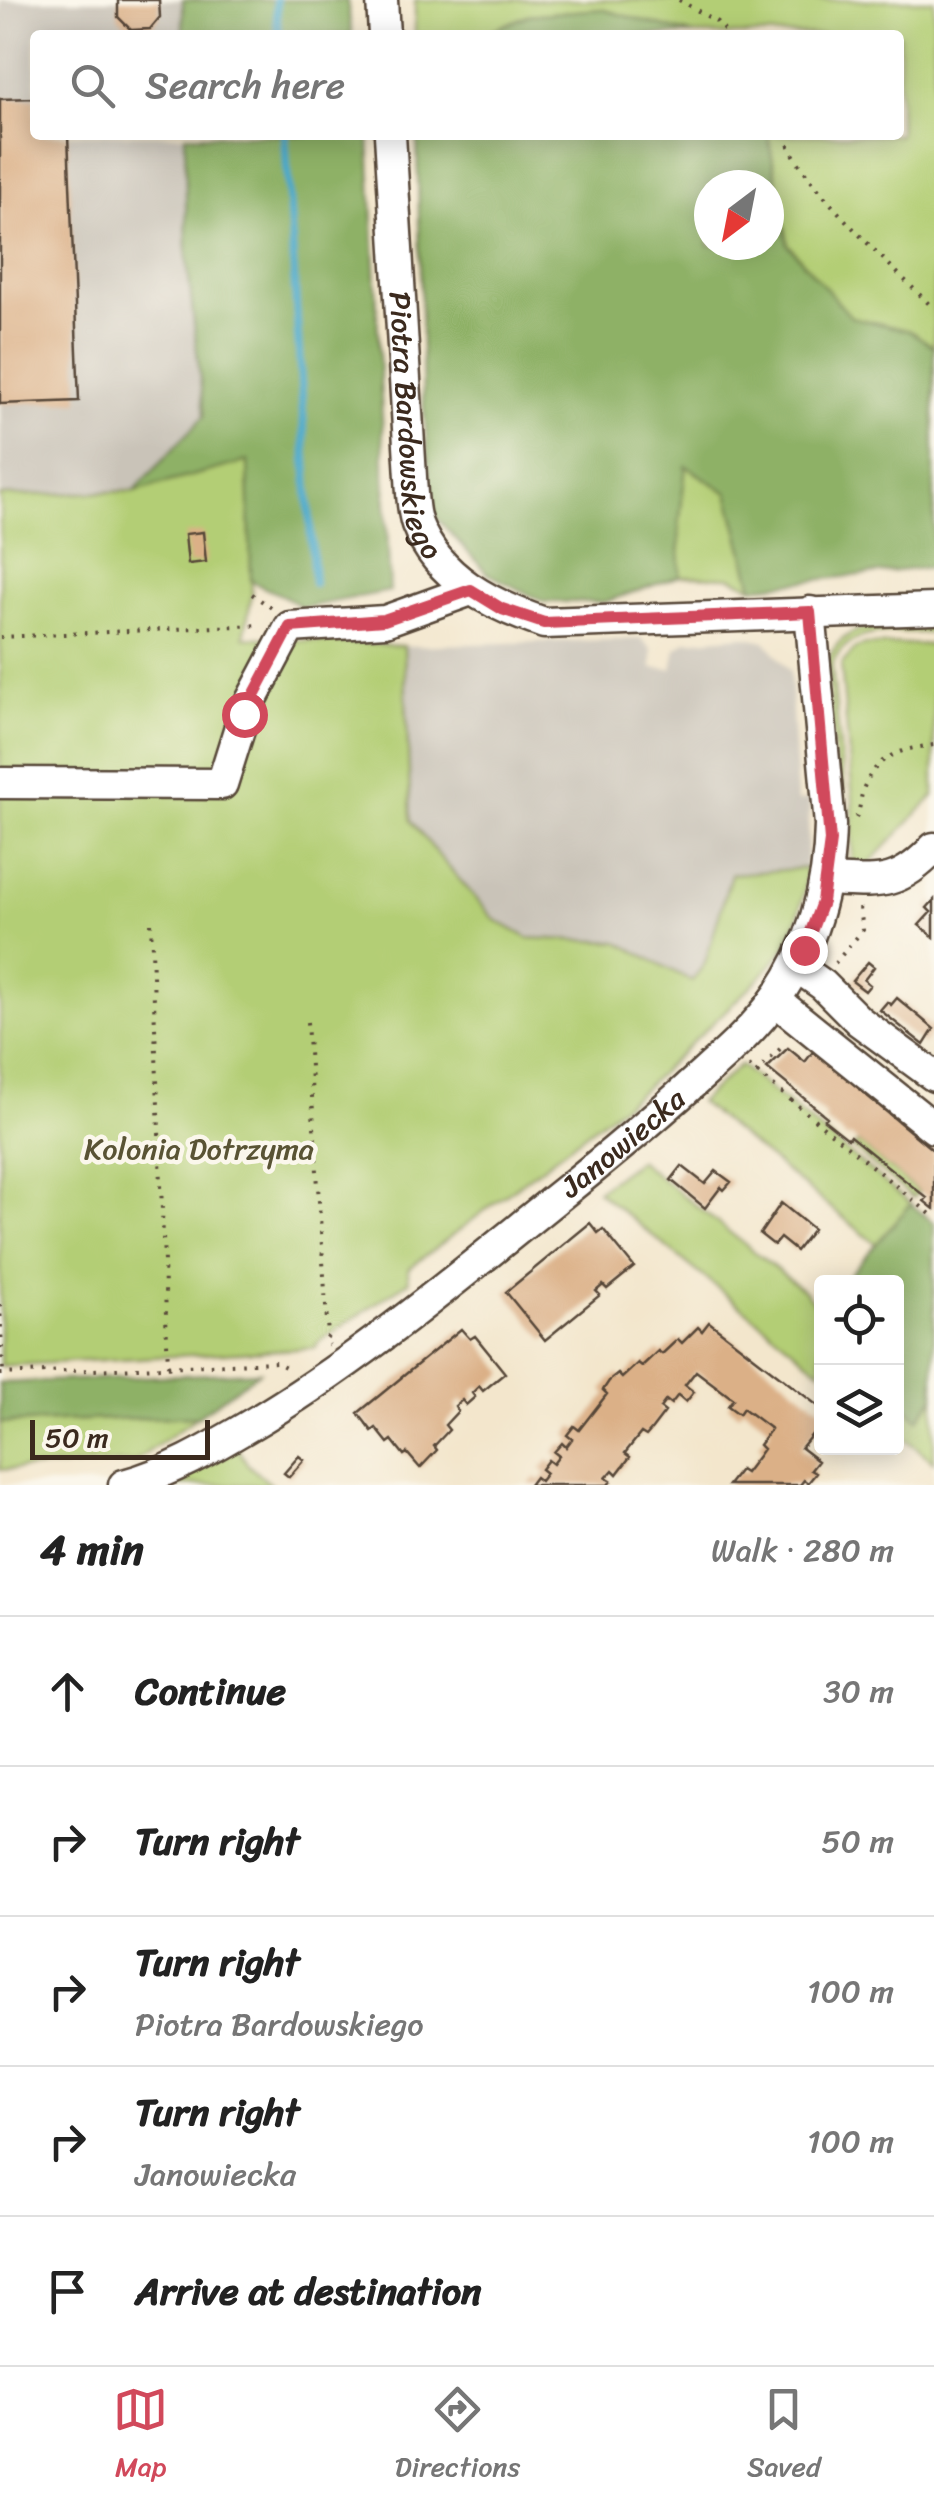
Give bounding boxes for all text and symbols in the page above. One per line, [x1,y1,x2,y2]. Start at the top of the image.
search box [30,30,904,140]
text: Search here [145,52,345,119]
icon: search [65,58,120,113]
north arrow [694,170,784,260]
street label: Piotra Bardowskiego [373,290,457,572]
route start [222,692,268,738]
route end [782,928,828,974]
street label: Janowiecka [547,1073,699,1213]
park label: Kolonia Dotrzyma [84,1122,314,1176]
map controls [814,1275,904,1455]
button: locate [814,1275,904,1365]
button: layers [814,1365,904,1455]
text: 50 m [45,1413,109,1462]
scale bar [30,1415,210,1460]
text: 4 min [40,1513,144,1587]
text: Walk · 280 m [711,1522,894,1579]
text: Continue [135,1658,286,1725]
text: 30 m [823,1663,894,1720]
icon: ahead [40,1664,95,1719]
text: Turn right [135,1808,300,1875]
text: 50 m [821,1813,894,1870]
icon: right [40,1814,95,1869]
text: Turn right [135,1929,300,1996]
text: 100 m [807,1963,894,2020]
icon: right [40,1964,95,2019]
text: Piotra Bardowskiego [135,1996,423,2053]
text: Turn right [135,2079,300,2146]
text: 100 m [807,2113,894,2170]
icon: right [40,2114,95,2169]
text: Janowiecka [135,2146,296,2203]
text: Arrive at destination [135,2258,482,2325]
icon: arrive [40,2264,95,2319]
tab: Map [113,2382,168,2491]
tab: Directions [395,2382,520,2491]
tab: Saved [747,2382,821,2491]

